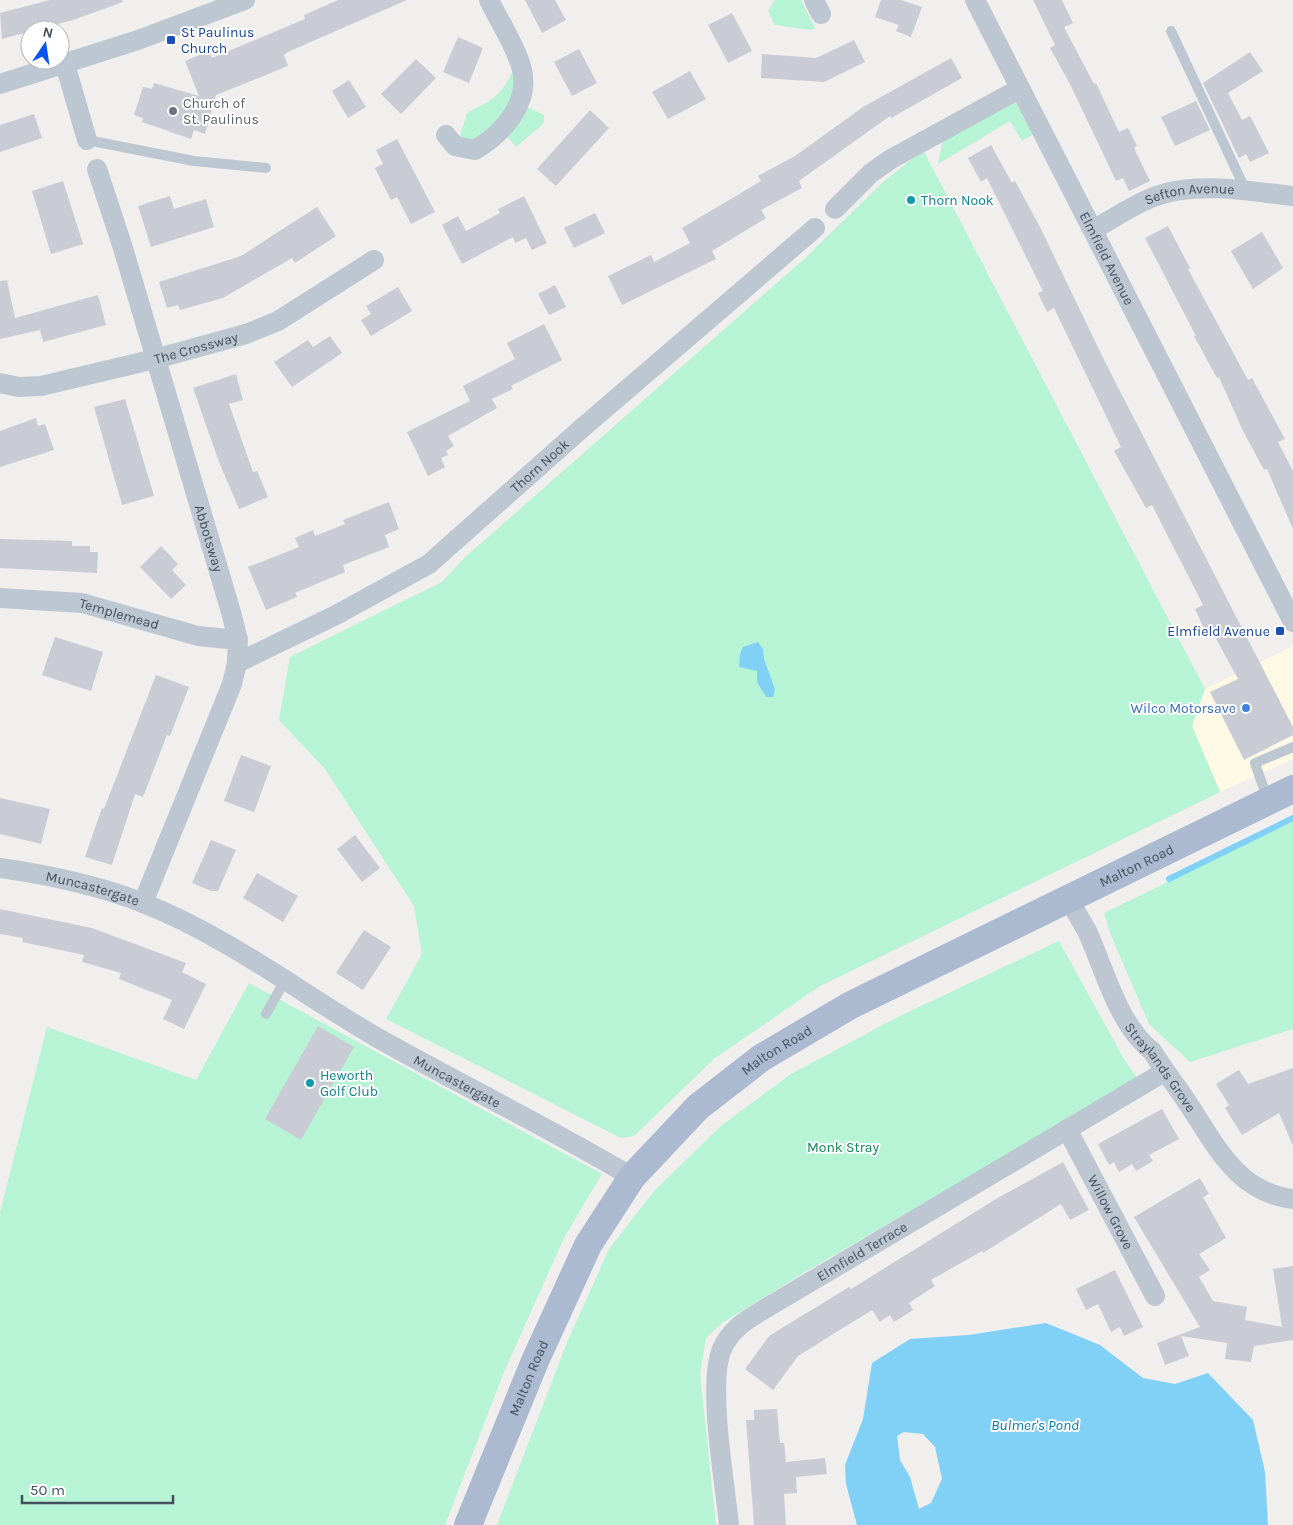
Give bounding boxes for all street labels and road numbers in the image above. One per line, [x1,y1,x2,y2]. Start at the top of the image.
street label: Sefton Avenue [1142,180,1235,209]
street label: Elmfield Avenue [1076,209,1138,308]
street label: The Crossway [152,328,240,368]
street label: Thorn Nook [507,436,573,497]
street label: Abbotsway [191,503,227,575]
street label: Templemead [78,595,161,633]
street label: Malton Road [1097,841,1177,891]
street label: Muncastergate [44,868,142,910]
street label: Straylands Grove [1121,1020,1199,1115]
street label: Malton Road [738,1022,815,1079]
street label: Muncastergate [410,1051,503,1112]
street label: Willow Grove [1084,1172,1137,1252]
street label: Elmfield Terrace [814,1218,910,1285]
street label: Malton Road [506,1338,552,1418]

